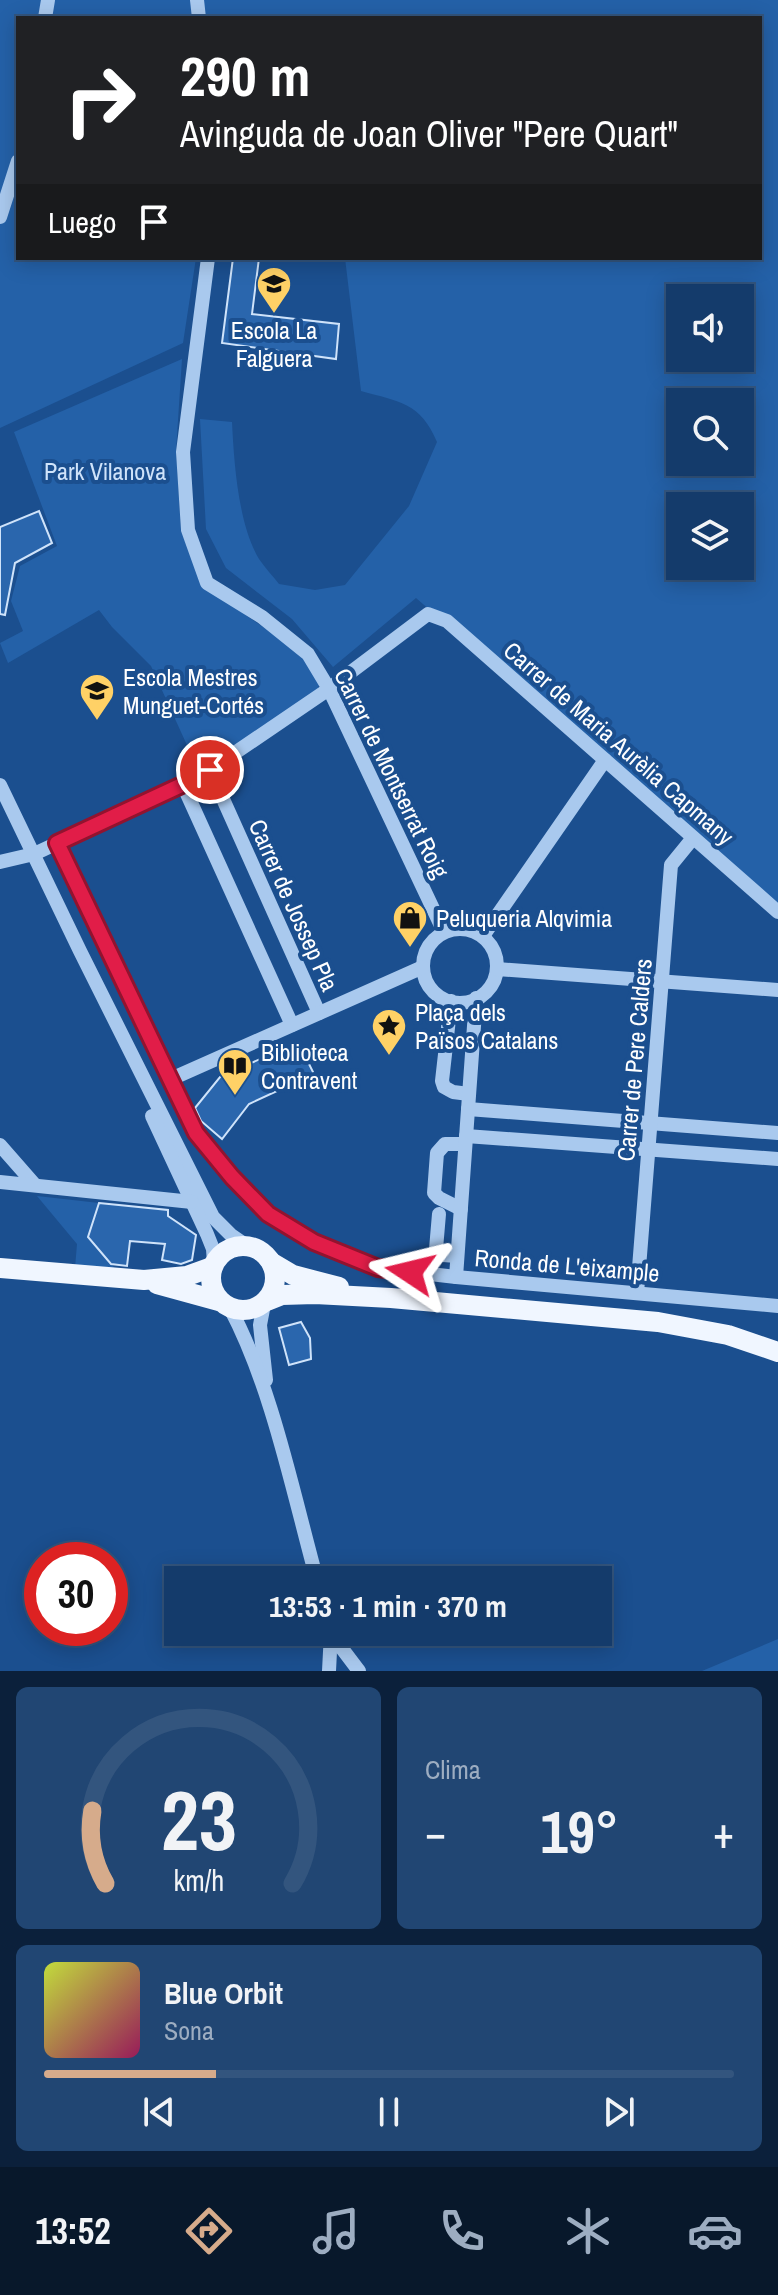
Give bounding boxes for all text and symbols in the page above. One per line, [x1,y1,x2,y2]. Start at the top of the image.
text: 290 m [180,38,310,113]
icon: right [48,48,152,152]
text: Avinguda de Joan Oliver "Pere Quart" [180,110,678,158]
icon: arrive [132,200,176,244]
text: Luego [48,202,116,242]
school or university icon: Escola La Falguera [255,265,293,315]
map controls [666,284,754,580]
button: sound [666,284,754,372]
place label: Escola La Falguera [231,314,317,374]
button: search [666,388,754,476]
park label: Park Vilanova [44,455,166,487]
button: layers [666,492,754,580]
street label: Carrer de Maria Aurèlia Capmany [497,634,741,852]
place label: Escola Mestres Munguet-Cortés [123,661,264,721]
street label: Carrer de Montserrat Roig [327,663,457,883]
school or university icon: Escola Mestres Munguet-Cortés [78,672,116,722]
pin [176,736,244,804]
icon: arrive [188,748,232,792]
street label: Carrer de Jossep Pla [242,814,346,996]
shop icon: Peluqueria Alqvimia [391,899,429,949]
place label: Peluqueria Alqvimia [436,902,612,934]
street label: Carrer de Pere Calders [609,957,659,1163]
place label: Plaça dels Països Catalans [415,996,558,1056]
place icon: Plaça dels Països Catalans [370,1007,408,1057]
place label: Biblioteca Contravent [261,1036,358,1096]
library icon: Biblioteca Contravent [216,1047,254,1097]
position arrow [368,1230,452,1314]
street label: Ronda de L'eixample [473,1241,661,1289]
speed limit sign: 30 [24,1542,128,1646]
text: 13:53 · 1 min · 370 m [269,1586,507,1626]
text: Clima [425,1752,481,1787]
text: 23 [161,1764,236,1876]
text: 19° [540,1791,619,1872]
text: − [425,1802,446,1862]
text: + [713,1802,734,1862]
text: km/h [173,1861,224,1900]
text: Blue Orbit [164,1973,283,2013]
text: Sona [164,2013,214,2048]
icon: previous [137,2090,181,2134]
icon: pause [367,2090,411,2134]
icon: next [597,2090,641,2134]
icon: directions [181,2203,237,2259]
icon: music [308,2203,364,2259]
icon: phone [434,2203,490,2259]
icon: climate [560,2203,616,2259]
icon: car [687,2203,743,2259]
text: 13:52 [35,2207,111,2255]

